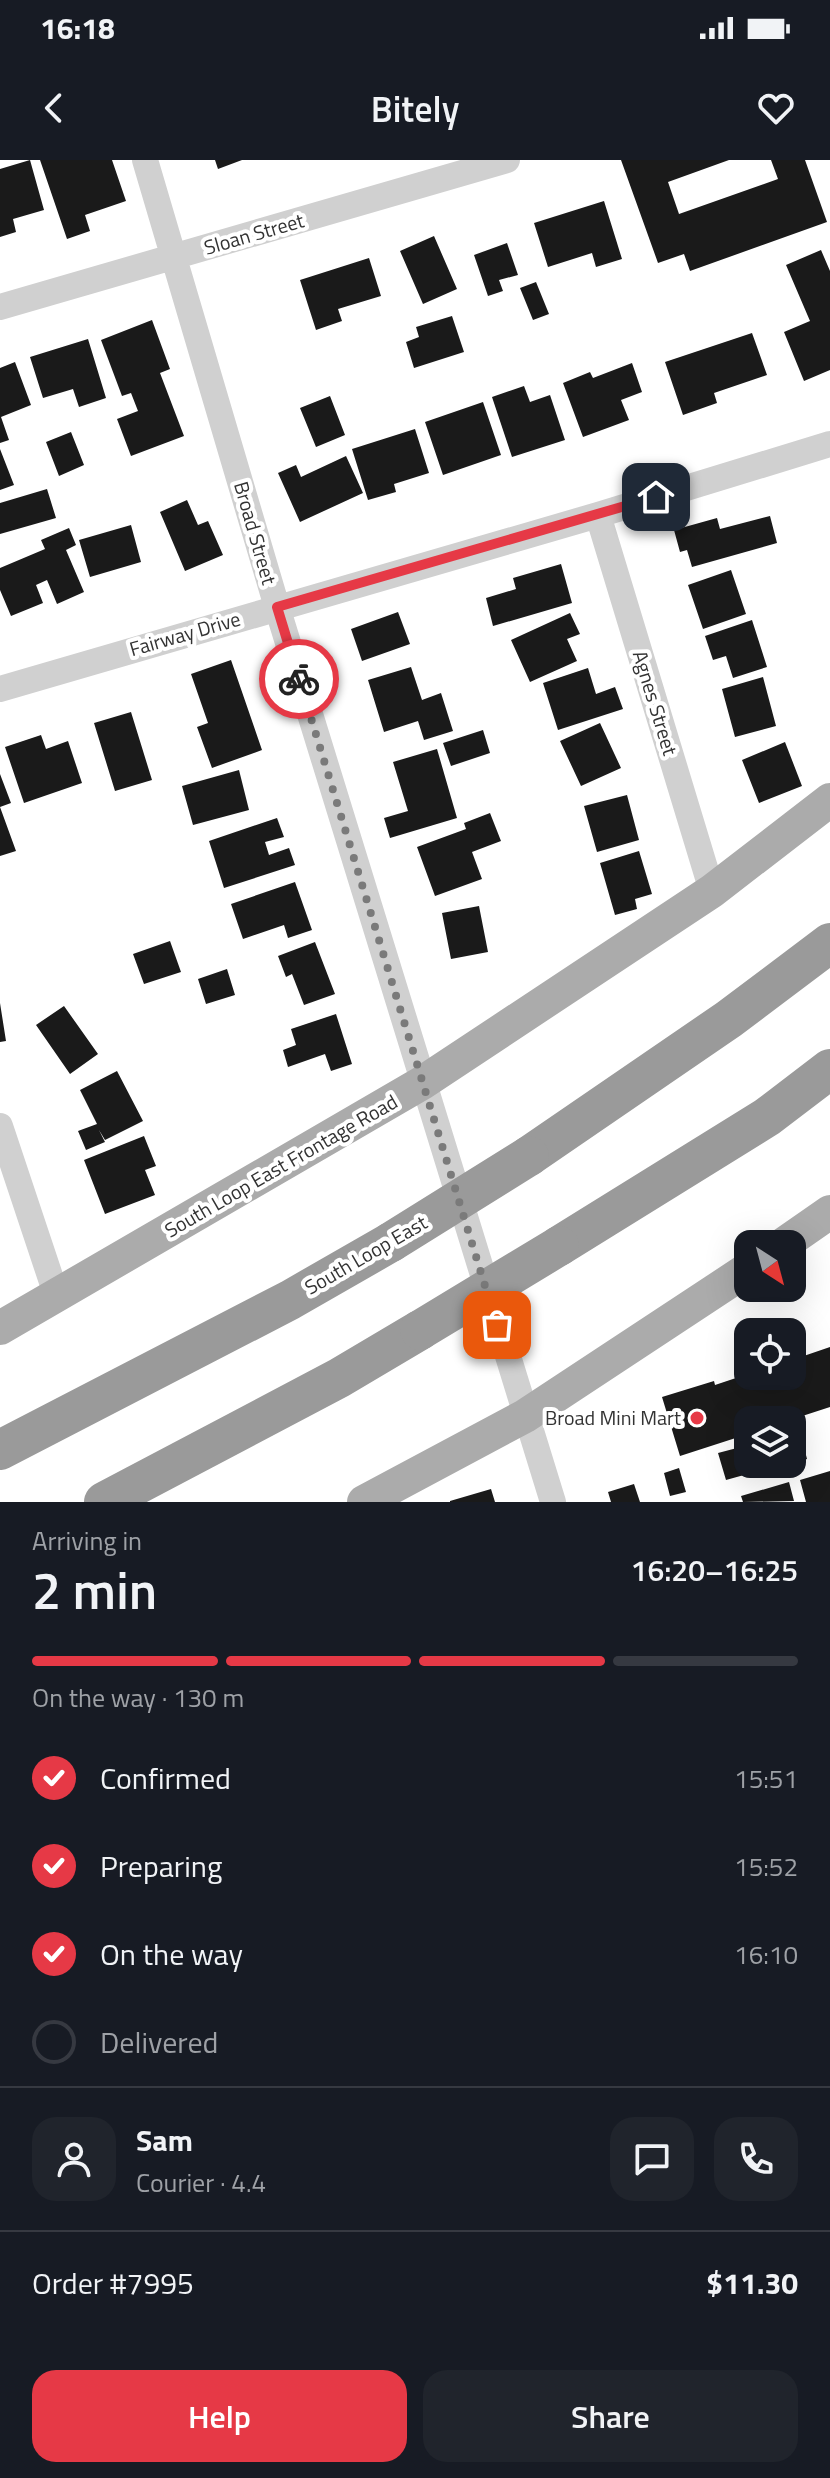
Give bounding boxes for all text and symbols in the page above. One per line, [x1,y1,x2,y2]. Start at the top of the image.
text: 16:18 [40,5,115,51]
text: Bitely [371,81,459,136]
icon: back [32,86,76,130]
icon: heart [754,86,798,130]
street label: Sloan Street [200,204,308,263]
pin [622,463,690,531]
icon: home [634,475,678,519]
street label: Broad Street [226,478,285,588]
street label: Fairway Drive [126,603,244,664]
courier [259,639,339,719]
street label: Agnes Street [625,647,686,759]
icon: bike [277,657,321,701]
street label: South Loop East Frontage Road [158,1086,403,1245]
street label: South Loop East [299,1207,433,1302]
north arrow [734,1230,806,1302]
map controls [734,1230,806,1478]
pin [463,1291,531,1359]
icon: bag [475,1303,519,1347]
button: locate [734,1318,806,1390]
place label: Broad Mini Mart [545,1402,681,1433]
button: layers [734,1406,806,1478]
marker: Broad Mini Mart [688,1409,706,1427]
text: Arriving in [32,1521,142,1560]
text: 16:20–16:25 [631,1547,798,1593]
text: 2 min [32,1550,157,1629]
text: On the way · 130 m [32,1678,244,1717]
text: Confirmed [100,1755,231,1801]
icon: check [32,1756,76,1800]
text: 15:51 [734,1759,798,1798]
text: Preparing [100,1843,222,1889]
icon: check [32,1844,76,1888]
text: 15:52 [734,1847,798,1886]
text: On the way [100,1931,243,1977]
icon: check [32,1932,76,1976]
text: 16:10 [734,1935,798,1974]
text: Delivered [100,2019,218,2065]
button: person [32,2117,116,2201]
text: Sam [136,2117,193,2163]
button: chat [610,2117,694,2201]
button: phone [714,2117,798,2201]
text: Courier · 4.4 [136,2163,266,2202]
text: Order #7995 [32,2260,194,2306]
text: $11.30 [706,2260,798,2306]
button: Help [32,2370,407,2462]
button: Share [423,2370,798,2462]

